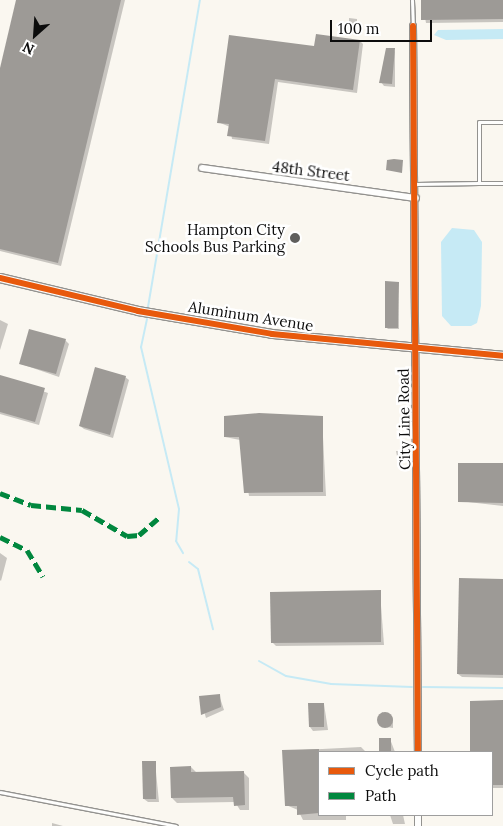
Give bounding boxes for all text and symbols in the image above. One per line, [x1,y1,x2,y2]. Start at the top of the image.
north arrow [10,10,60,60]
scale bar [333,10,436,42]
text: 100 m [338,19,379,38]
text: N [20,38,37,59]
street label: 48th Street [271,157,351,185]
place label: Hampton City Schools Bus Parking [145,220,285,255]
marker: Hampton City Schools Bus Parking [289,232,301,244]
street label: Aluminum Avenue [187,297,315,335]
street label: City Line Road [394,368,414,470]
legend [318,751,493,816]
text: Cycle path [365,761,439,780]
text: Path [365,786,396,805]

